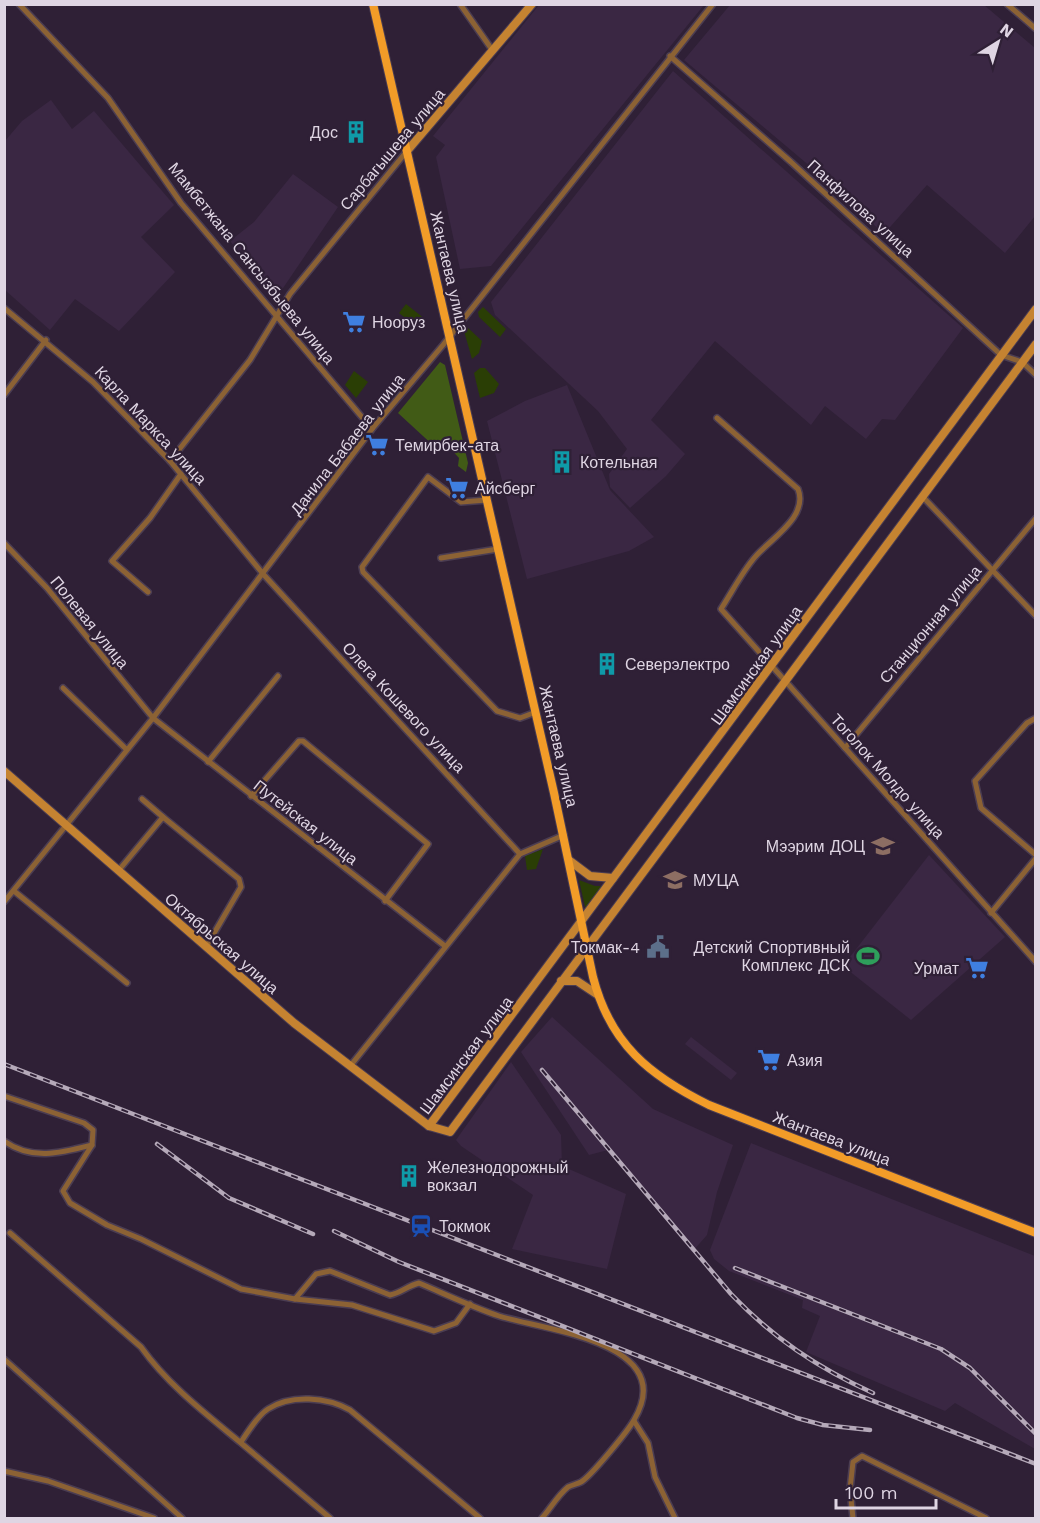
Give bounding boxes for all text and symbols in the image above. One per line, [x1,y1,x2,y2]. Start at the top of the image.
north arrow [968,12,1028,72]
text: N [996,19,1017,42]
street label: Сарбагышева улица [336,85,449,214]
building icon: Дос [343,119,369,145]
place label: Дос [310,123,338,142]
street label: Панфилова улица [804,156,918,261]
street label: Мамбетжана Сансызбыева улица [164,159,339,368]
street label: Жантаева улица [426,209,473,335]
supermarket icon: Нооруз [341,309,367,335]
place label: Нооруз [372,313,425,332]
street label: Карла Маркса улица [91,362,211,489]
street label: Данила Бабаева улица [286,370,408,519]
supermarket icon: Темирбек-ата [364,432,390,458]
place label: Темирбек-ата [395,436,499,455]
building icon: Котельная [549,449,575,475]
place label: Котельная [580,453,657,472]
supermarket icon: Айсберг [444,475,470,501]
place label: Айсберг [475,479,535,498]
street label: Станционная улица [875,561,985,687]
street label: Полевая улица [46,572,133,673]
street label: Шамсинская улица [707,602,806,729]
street label: Олега Кошевого улица [338,638,469,777]
building icon: Северэлектро [594,651,620,677]
place label: Северэлектро [625,655,730,674]
street label: Жантаева улица [535,683,582,809]
street label: Тоголок Молдо улица [827,710,949,843]
street label: Путейская улица [250,776,362,869]
school or university icon: Мээрим ДОЦ [870,833,896,859]
place label: Мээрим ДОЦ [766,837,865,856]
school or university icon: МУЦА [662,867,688,893]
place label: МУЦА [693,871,739,890]
street label: Октябрьская улица [161,889,282,998]
public building icon: Токмак-4 [645,934,671,960]
place label: Токмак-4 [571,938,640,957]
place label: Детский Спортивный Комплекс ДСК [694,938,851,975]
sports icon: Детский Спортивный Комплекс ДСК [855,943,881,969]
supermarket icon: Урмат [964,955,990,981]
place label: Урмат [914,959,960,978]
street label: Шамсинская улица [416,993,517,1118]
supermarket icon: Азия [756,1047,782,1073]
place label: Азия [787,1051,823,1070]
street label: Жантаева улица [770,1107,893,1170]
place label: Железнодорожный вокзал [427,1158,568,1195]
building icon: Железнодорожный вокзал [396,1163,422,1189]
station icon: Токмок [408,1213,434,1239]
place label: Токмок [439,1217,491,1236]
scale bar [836,1472,936,1510]
text: 100 m [845,1482,898,1503]

